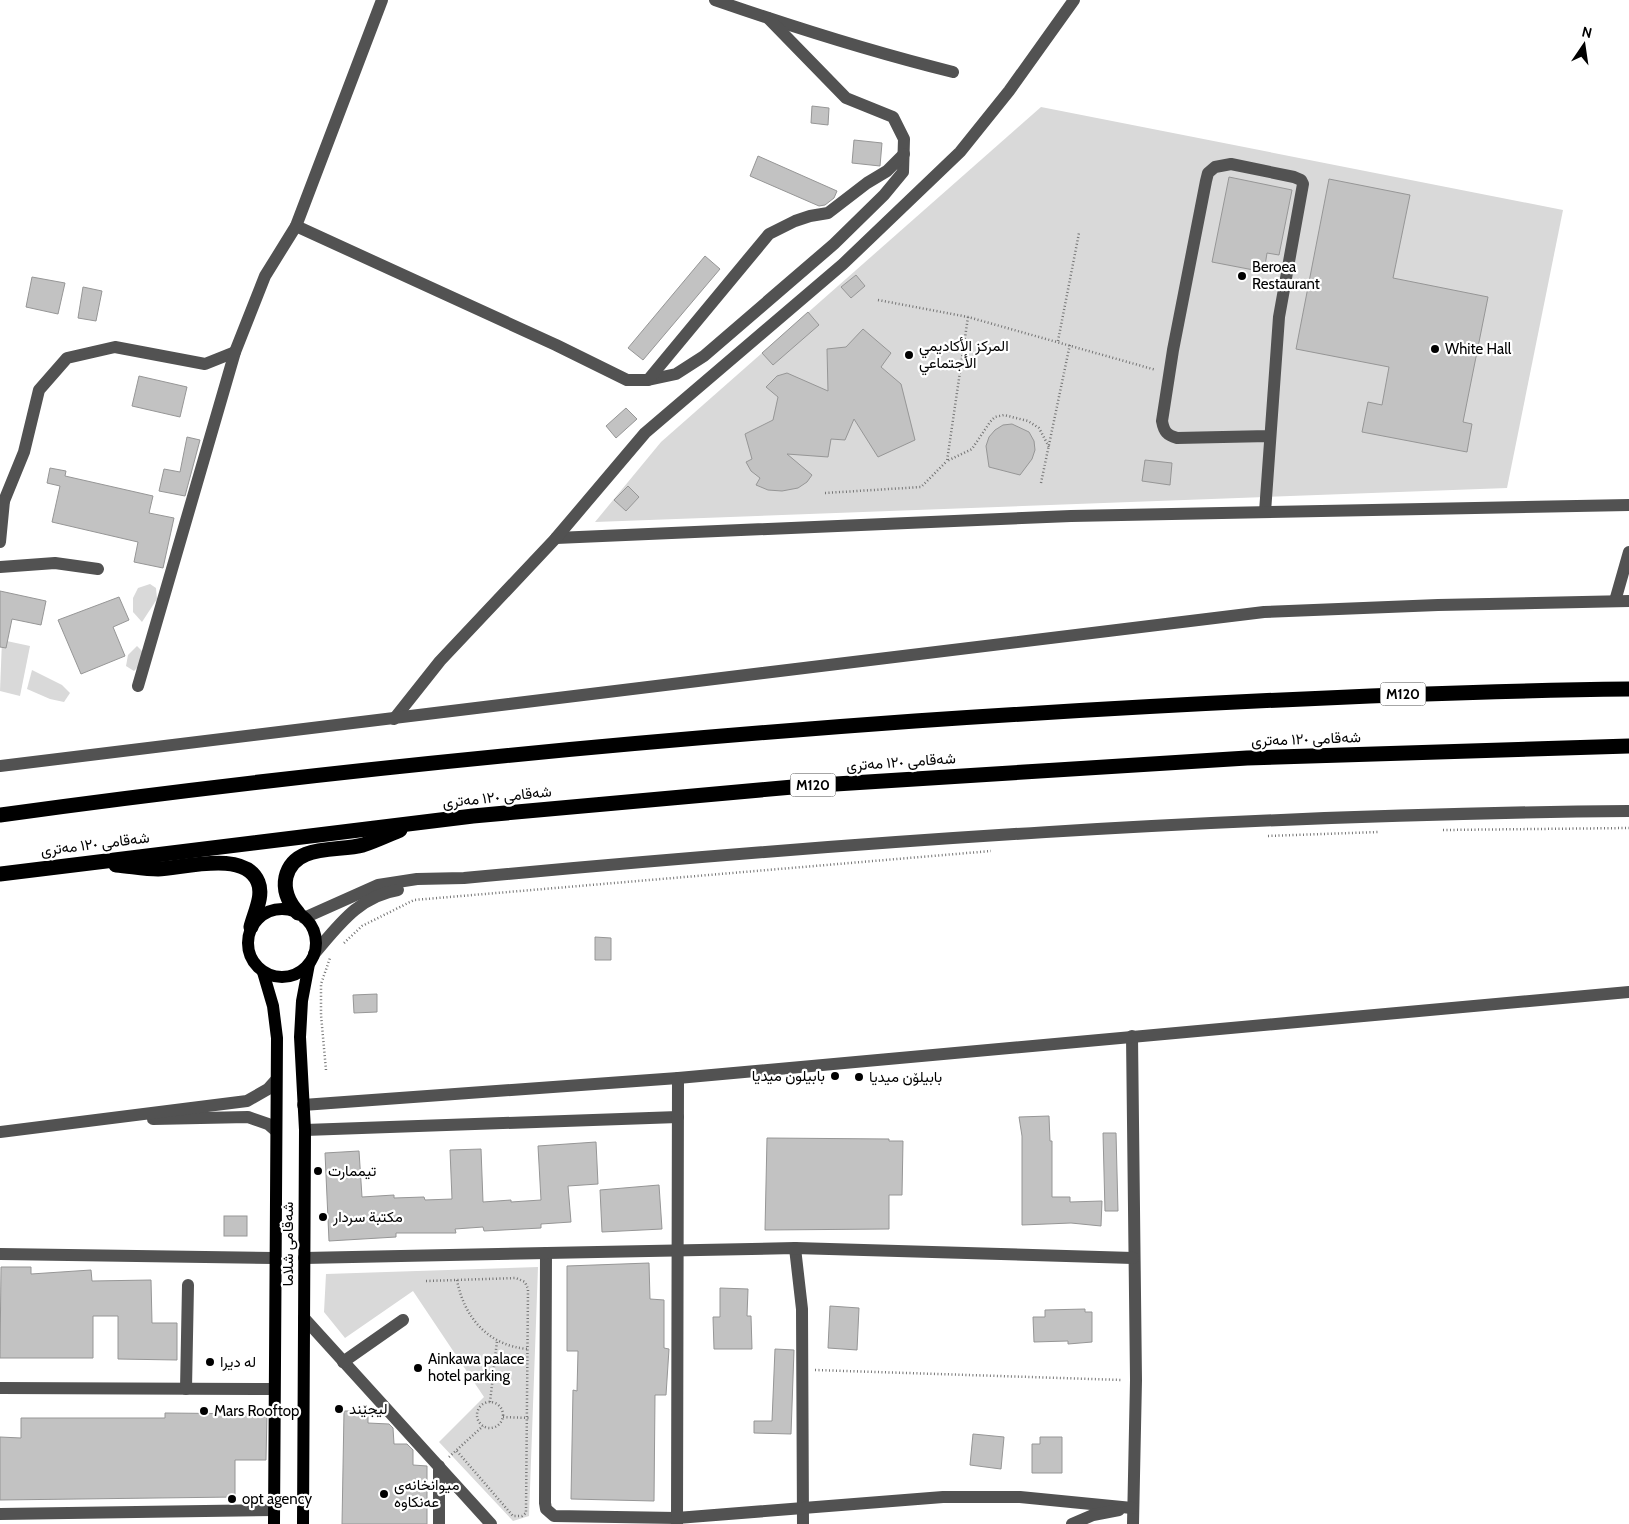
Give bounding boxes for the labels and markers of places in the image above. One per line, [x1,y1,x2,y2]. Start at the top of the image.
place label: Beroea Restaurant [1252,258,1320,293]
marker: Beroea Restaurant [1236,270,1248,282]
place label: المركز الأكاديمي الأجتماعي [919,337,1009,376]
place label: White Hall [1445,340,1512,358]
marker: White Hall [1429,343,1441,355]
marker: المركز الأكاديمي الأجتماعي [903,349,915,361]
place label: بابيلون ميديا [752,1067,825,1085]
place label: بابیلۆن میدیا [869,1068,942,1086]
marker: بابيلون ميديا [829,1070,841,1082]
marker: بابیلۆن میدیا [853,1071,865,1083]
place label: تیممارت [328,1162,377,1180]
marker: تیممارت [312,1165,324,1177]
place label: مكتبة سردار [332,1208,403,1226]
marker: مكتبة سردار [317,1211,329,1223]
place label: Ainkawa palace hotel parking [428,1350,525,1385]
place label: له ديرا [220,1353,256,1371]
marker: له ديرا [204,1356,216,1368]
marker: Ainkawa palace hotel parking [412,1362,424,1374]
place label: لیجێند [349,1400,387,1418]
place label: Mars Rooftop [214,1402,299,1420]
marker: لیجێند [333,1403,345,1415]
marker: Mars Rooftop [198,1405,210,1417]
place label: میوانخانەی عەنکاوە [394,1476,459,1511]
marker: میوانخانەی عەنکاوە [378,1488,390,1500]
place label: opt agency [242,1490,312,1508]
marker: opt agency [226,1493,238,1505]

